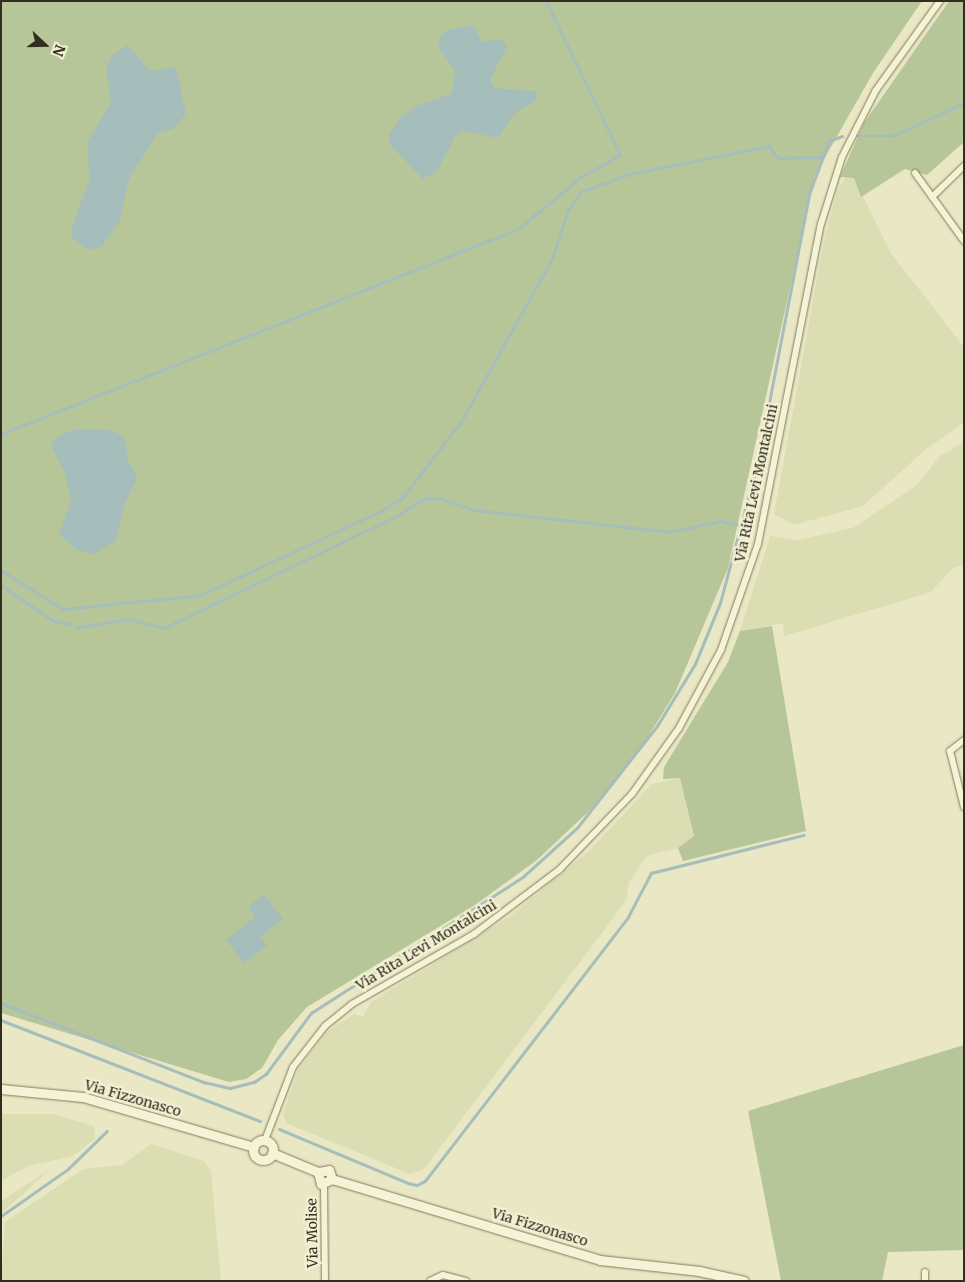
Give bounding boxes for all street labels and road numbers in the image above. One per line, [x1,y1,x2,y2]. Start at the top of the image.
street label: Via Rita Levi Montalcini [731,403,781,563]
street label: Via Rita Levi Montalcini [353,896,499,994]
street label: Via Fizzonasco [83,1076,183,1120]
street label: Via Molise [303,1198,321,1268]
street label: Via Fizzonasco [490,1204,590,1250]

